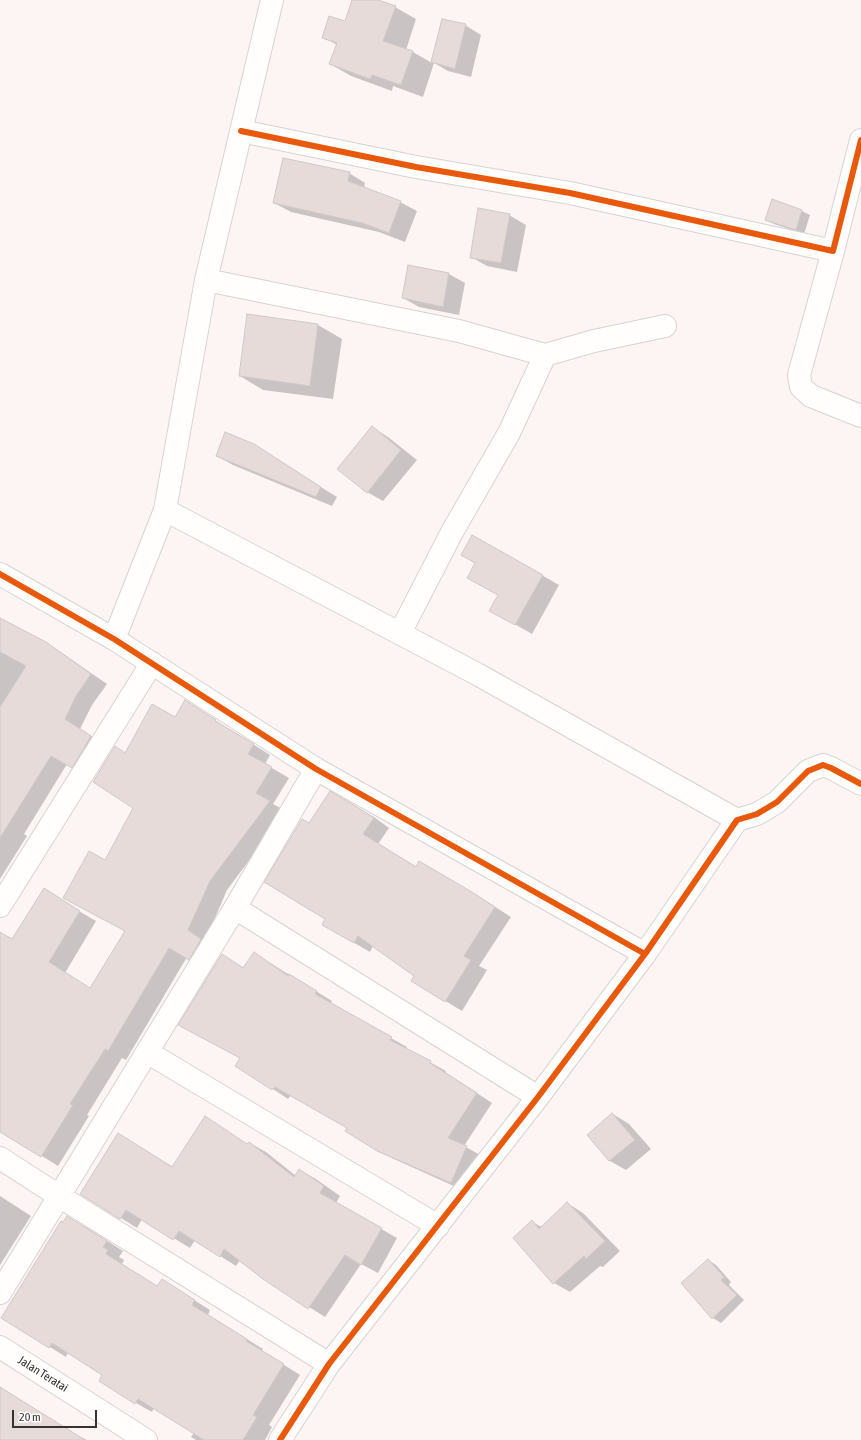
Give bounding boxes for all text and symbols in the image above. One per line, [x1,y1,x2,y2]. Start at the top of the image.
street label: Jalan Teratai [15,1353,71,1395]
scale bar [14,1402,99,1428]
text: 20 m [19,1410,41,1424]

